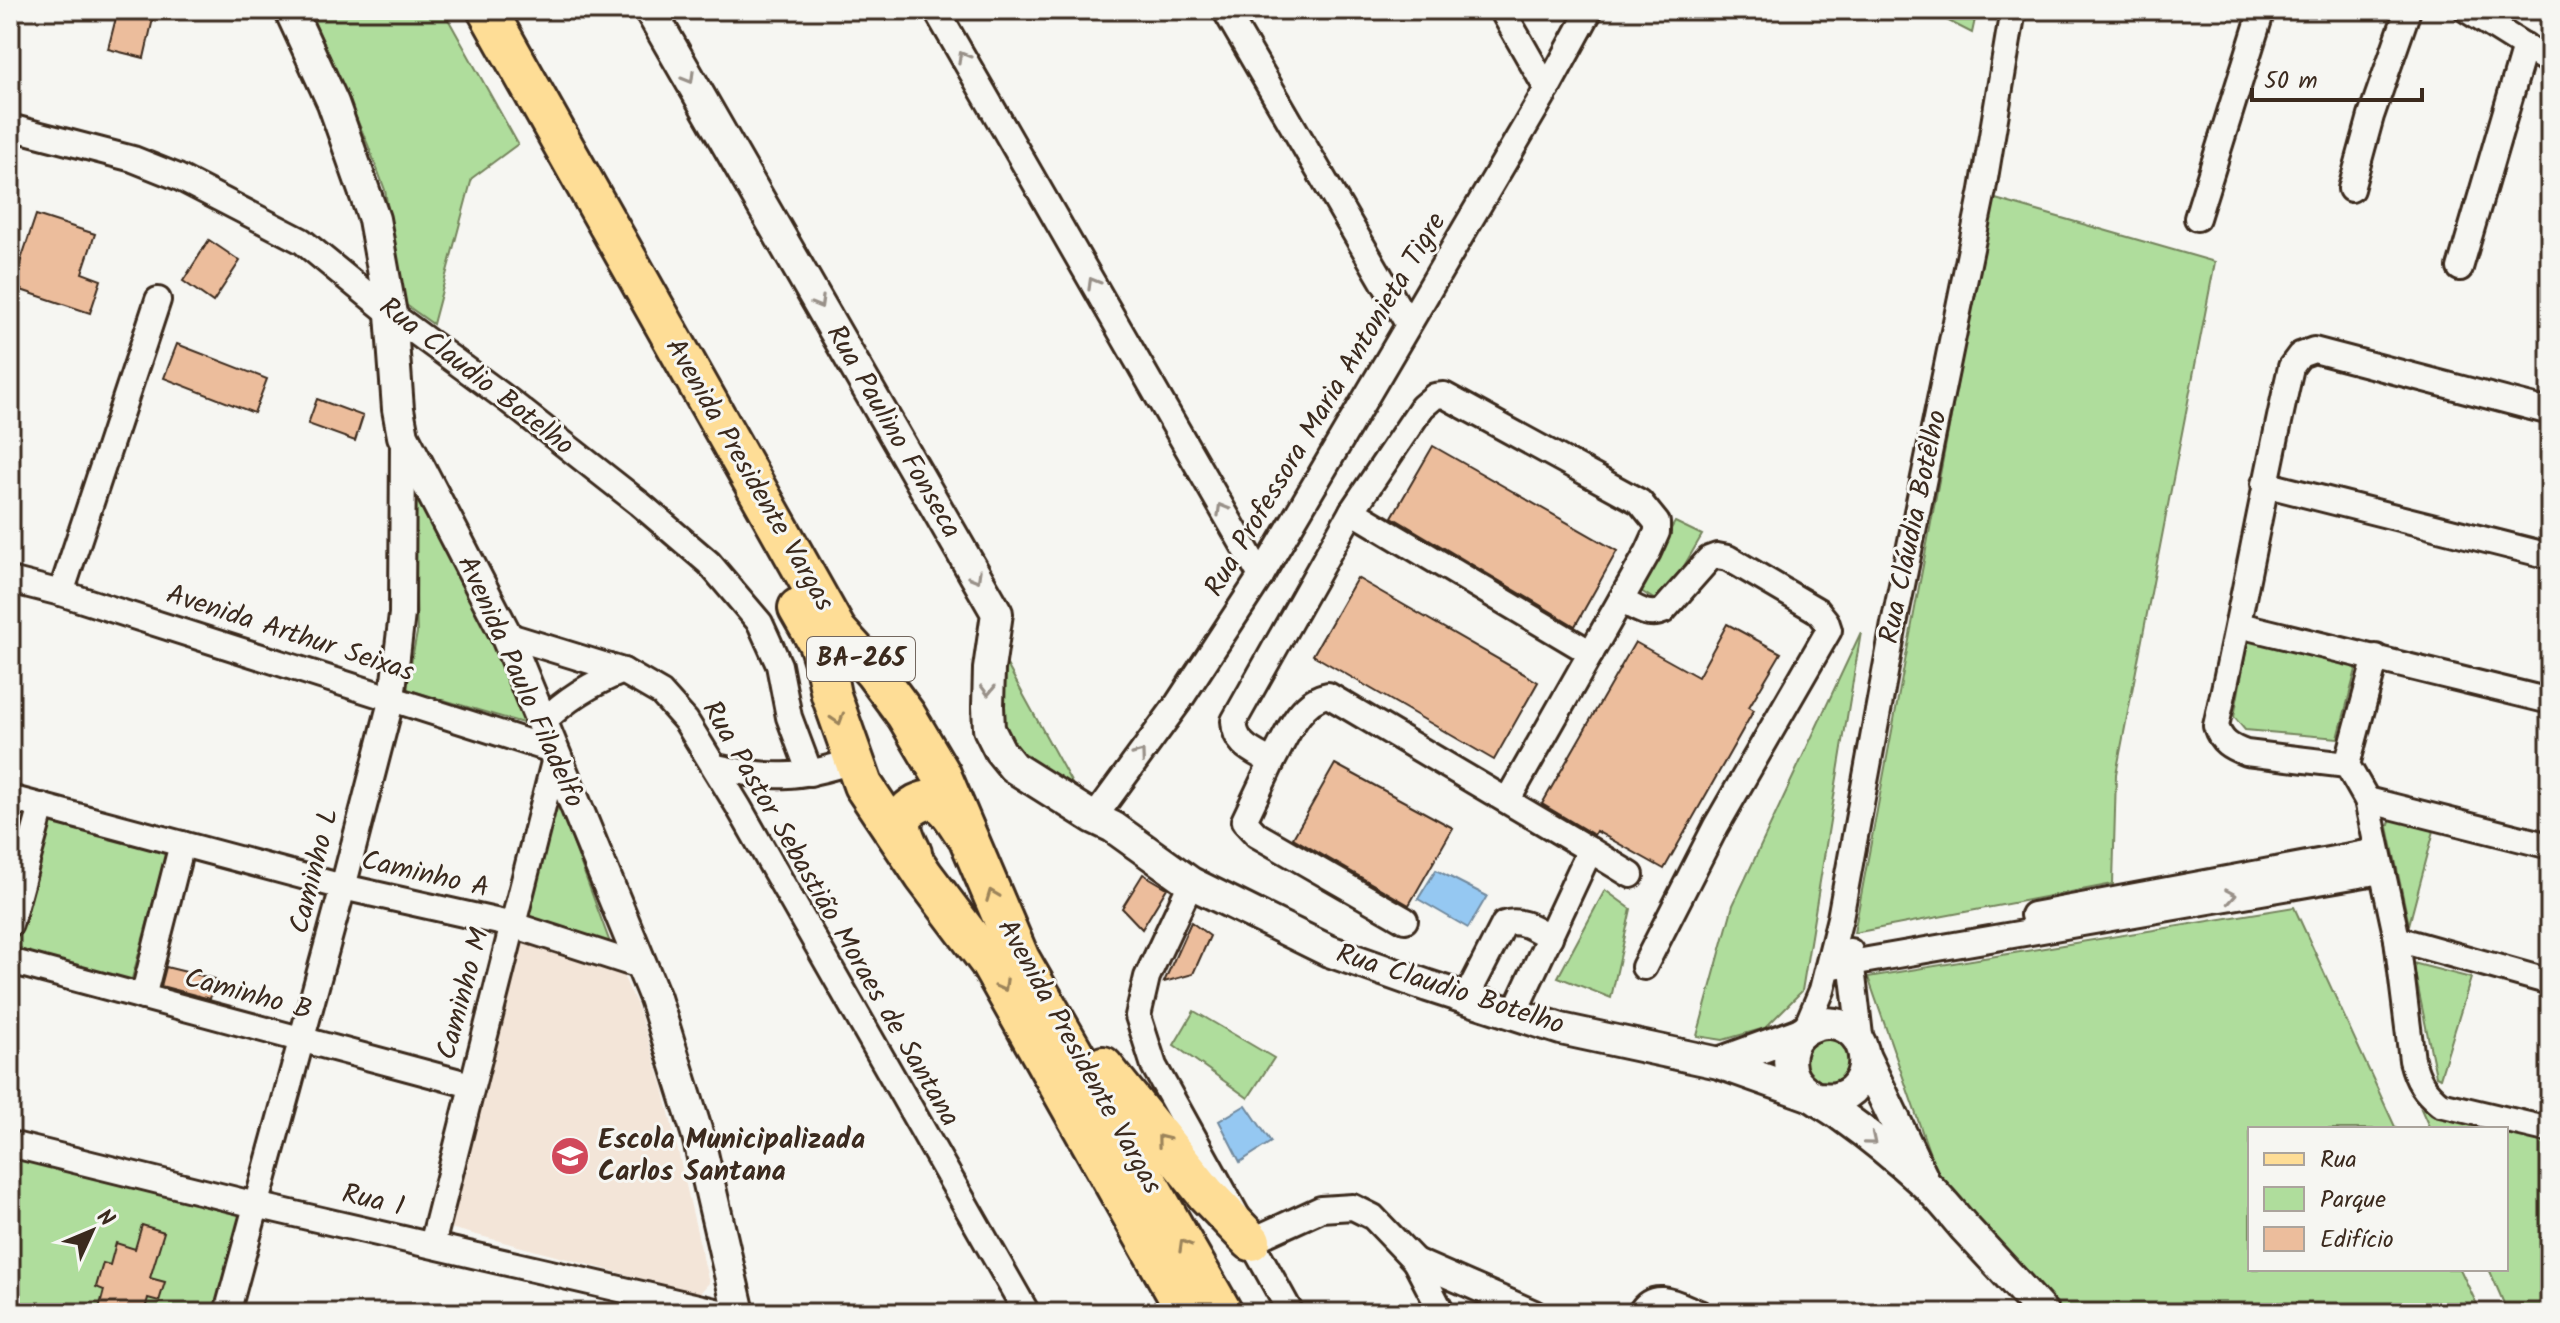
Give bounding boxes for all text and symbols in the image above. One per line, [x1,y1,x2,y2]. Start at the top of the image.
one-way arrow [958,51,973,66]
scale bar [2252,52,2422,102]
text: 50 m [2264,62,2318,101]
one-way arrow [679,69,695,83]
street label: Rua Professora Maria Antonieta Tigre [1193,204,1459,606]
one-way arrow [1087,277,1103,292]
street label: Rua Claudio Botelho [369,286,583,468]
one-way arrow [809,294,825,309]
street label: Rua Paulino Fonseca [813,317,973,547]
street label: Avenida Presidente Vargas [652,330,846,620]
street label: Rua Cláudia Botêlho [1867,406,1961,648]
one-way arrow [1216,503,1232,517]
street label: Avenida Paulo Filadelfo [444,549,596,815]
one-way arrow [966,568,982,583]
street label: Avenida Arthur Seixas [160,573,420,695]
road number: BA-265 [807,637,915,681]
one-way arrow [980,684,997,697]
street label: Rua Pastor Sebastião Moraes de Santana [689,692,971,1136]
one-way arrow [829,711,845,725]
one-way arrow [1131,749,1145,764]
street label: Caminho L [278,803,352,939]
street label: Caminho A [357,838,493,912]
one-way arrow [985,889,1002,903]
one-way arrow [2224,889,2237,906]
street label: Avenida Presidente Vargas [984,911,1174,1203]
street label: Caminho M [425,923,503,1065]
street label: Rua Claudio Botelho [1330,932,1570,1048]
street label: Caminho B [179,956,317,1034]
one-way arrow [993,977,1009,992]
place label: Escola Municipalizada Carlos Santana [598,1118,865,1195]
legend [2248,1127,2508,1271]
one-way arrow [1862,1130,1876,1145]
one-way arrow [1158,1134,1172,1149]
school or university icon: Escola Municipalizada Carlos Santana [549,1135,591,1177]
text: Rua [2320,1141,2357,1180]
street label: Rua 1 [337,1172,409,1230]
text: Parque [2320,1181,2386,1220]
north arrow [52,1191,132,1271]
text: N [87,1202,122,1236]
text: Edifício [2320,1221,2394,1260]
one-way arrow [1178,1239,1194,1254]

